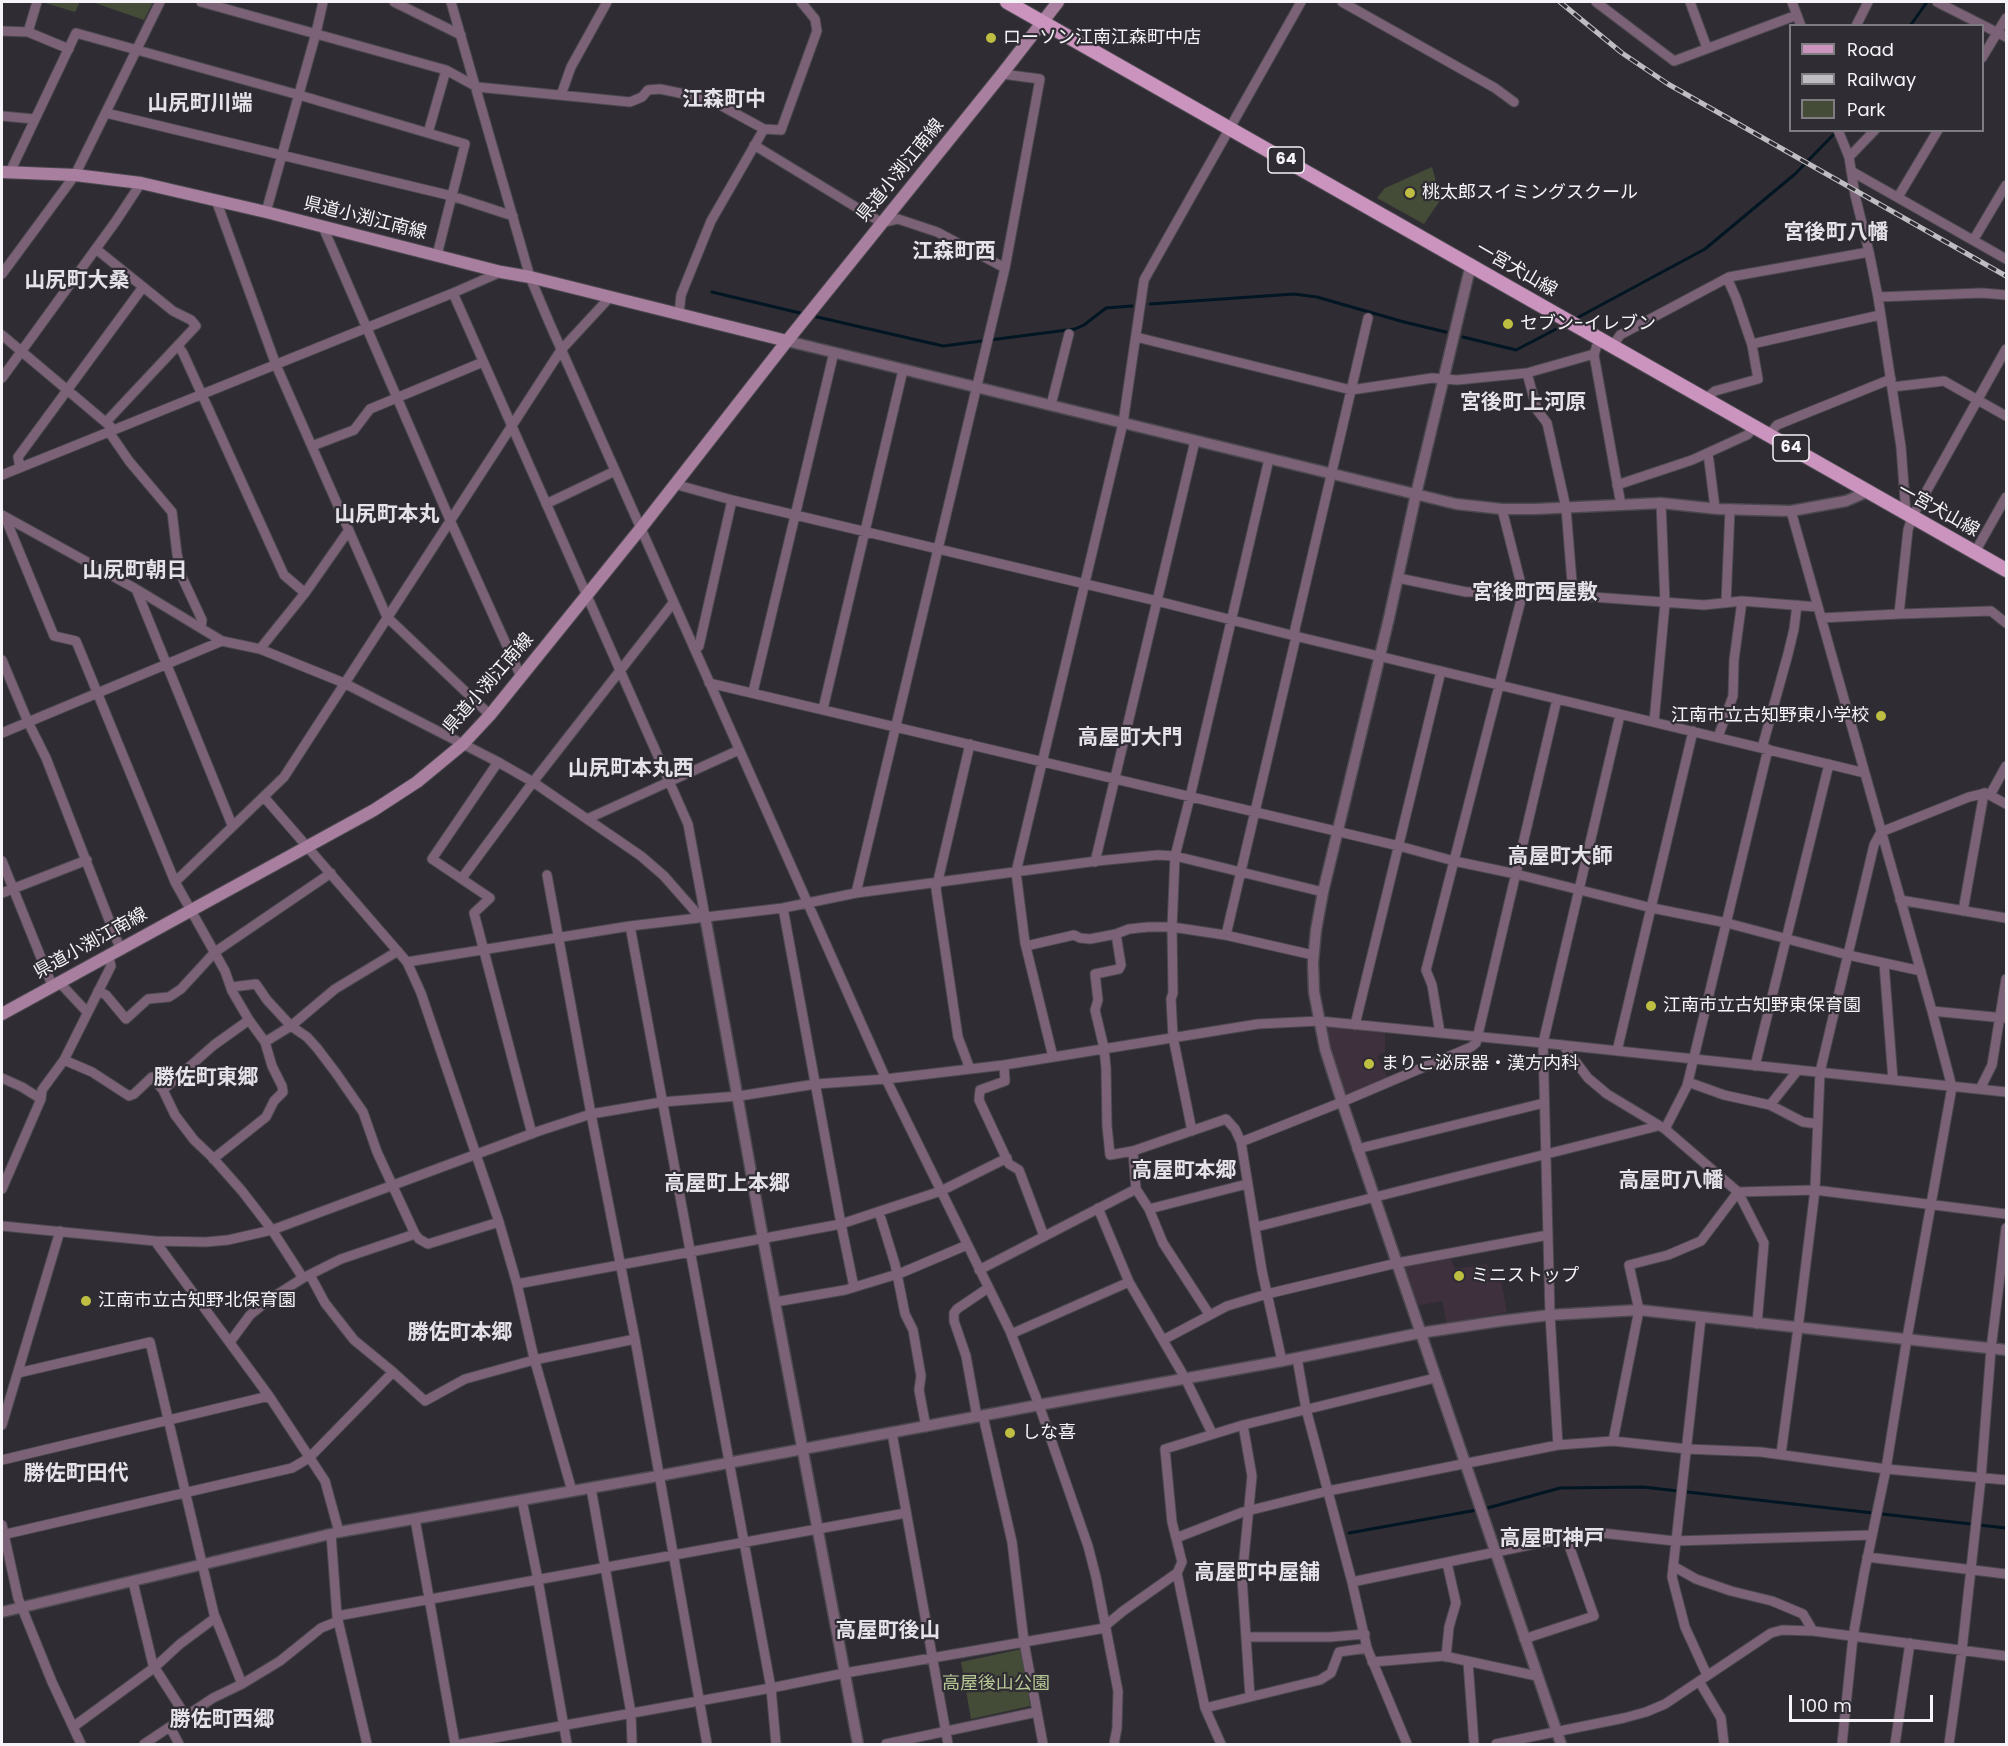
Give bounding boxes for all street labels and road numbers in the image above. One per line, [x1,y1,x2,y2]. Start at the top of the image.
street label: 県道小渕江南線 [853,115,949,227]
road number: 64 [1268,147,1304,173]
street label: 県道小渕江南線 [301,193,429,245]
street label: 一宮犬山線 [1472,238,1560,302]
road number: 64 [1773,435,1809,461]
street label: 一宮犬山線 [1893,480,1983,542]
street label: 県道小渕江南線 [440,629,538,739]
street label: 県道小渕江南線 [31,904,151,984]

